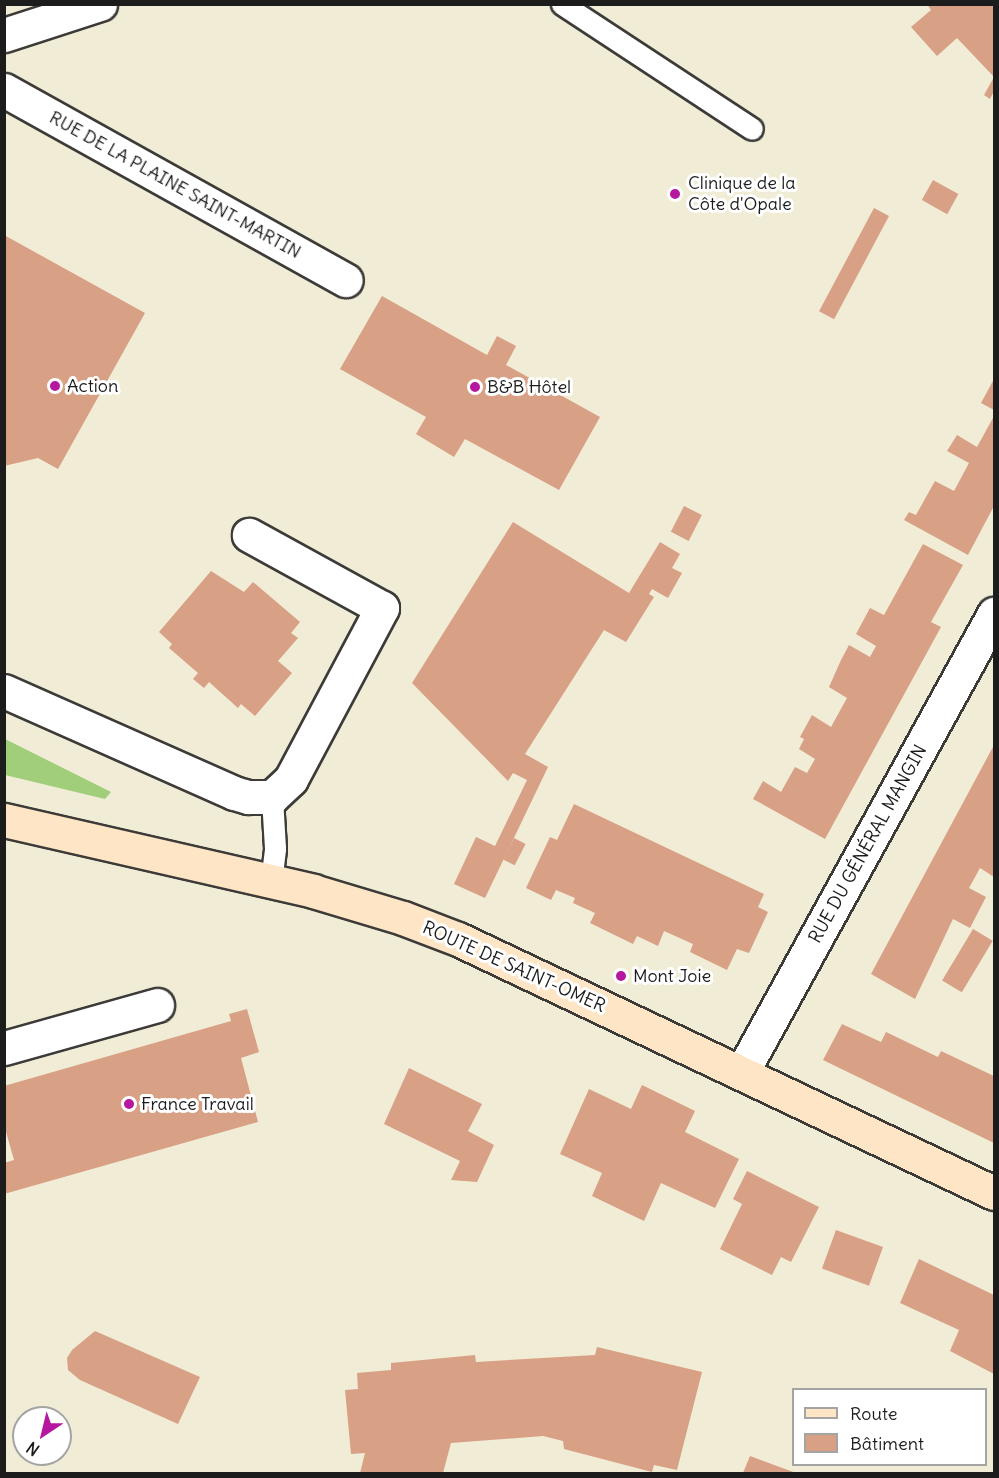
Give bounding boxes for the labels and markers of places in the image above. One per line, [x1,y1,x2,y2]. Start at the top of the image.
place label: Clinique de la Côte d'Opale [688,173,796,216]
marker: Clinique de la Côte d'Opale [666,185,684,203]
place label: Action [67,375,118,397]
place label: B&B Hôtel [487,376,571,398]
marker: Action [48,379,62,393]
marker: B&B Hôtel [468,380,482,394]
place label: Mont Joie [633,965,711,987]
marker: Mont Joie [614,969,628,983]
place label: France Travail [141,1093,254,1115]
marker: France Travail [122,1097,136,1111]

